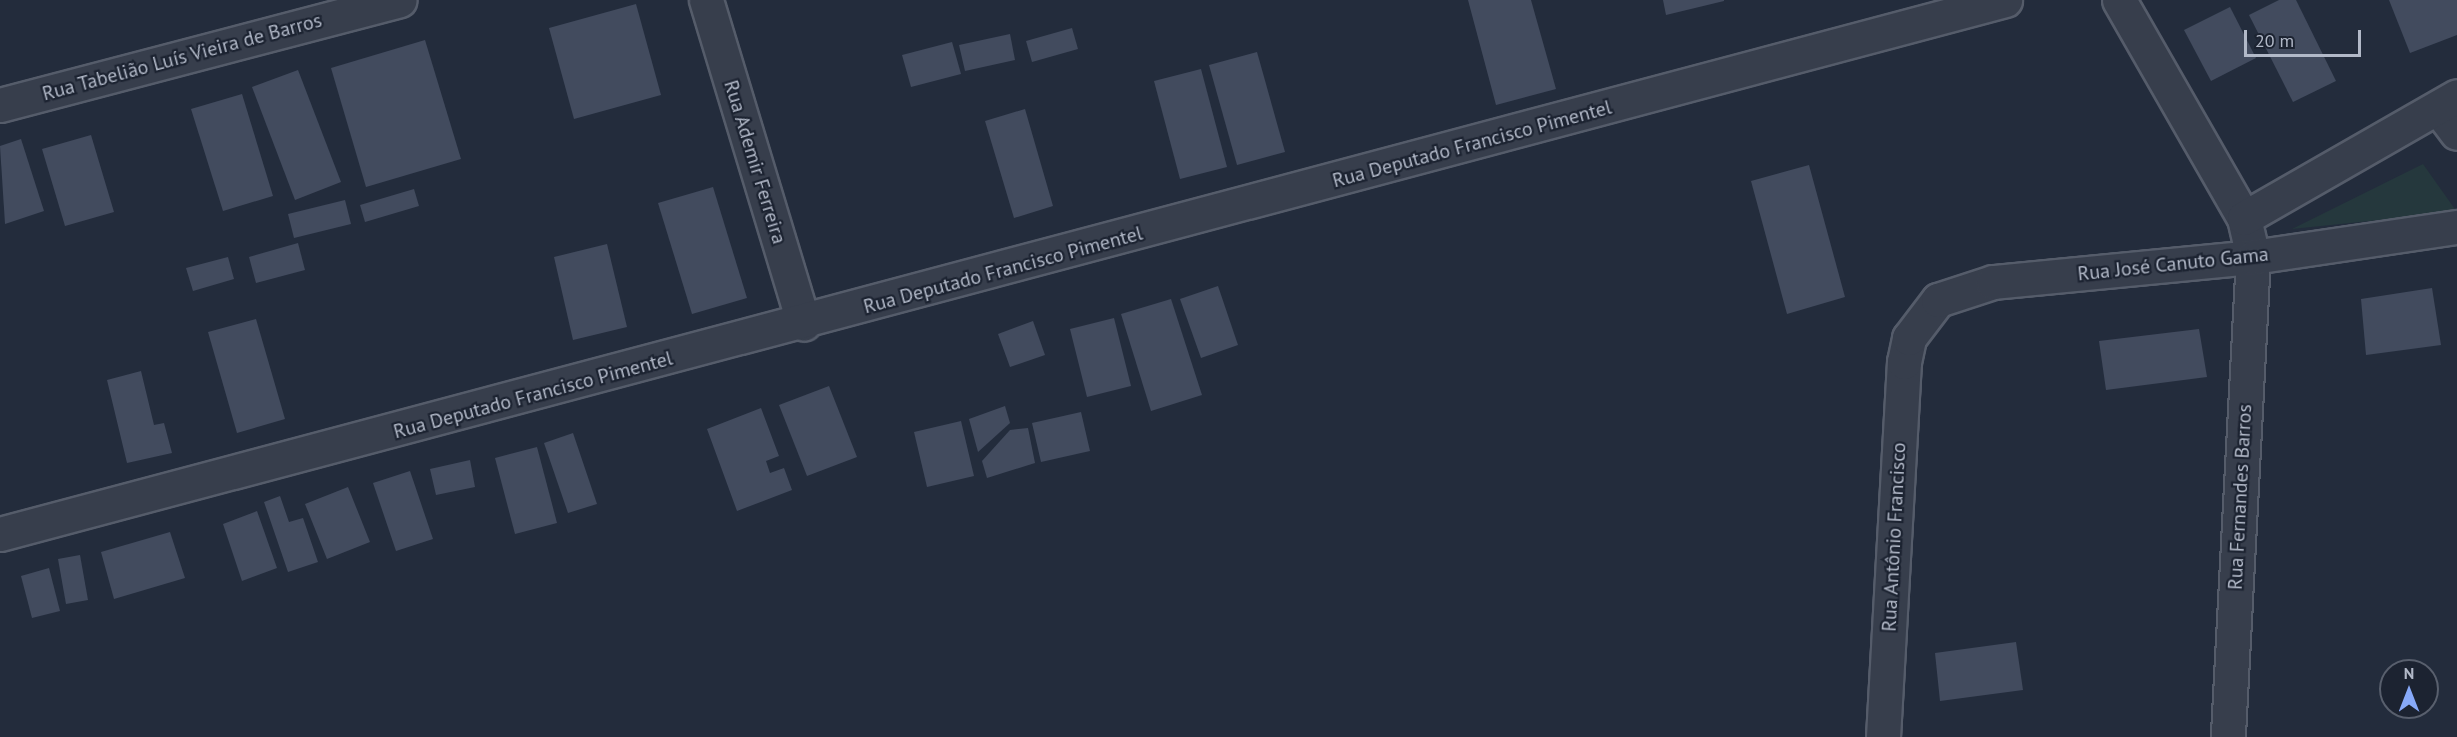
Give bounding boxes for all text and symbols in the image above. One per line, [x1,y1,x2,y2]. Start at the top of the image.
street label: Rua Tabelião Luís Vieira de Barros [39,8,325,106]
scale bar [2247,18,2364,56]
text: 20 m [2255,29,2294,52]
street label: Rua Ademir Ferreira [719,77,791,247]
street label: Rua Deputado Francisco Pimentel [1330,95,1614,193]
street label: Rua Deputado Francisco Pimentel [861,221,1145,319]
street label: Rua José Canuto Gama [2076,242,2270,286]
street label: Rua Deputado Francisco Pimentel [391,346,675,444]
street label: Rua Fernandes Barros [2223,404,2257,590]
street label: Rua Antônio Francisco [1877,441,1911,633]
north arrow [2379,659,2439,719]
text: N [2404,663,2414,683]

